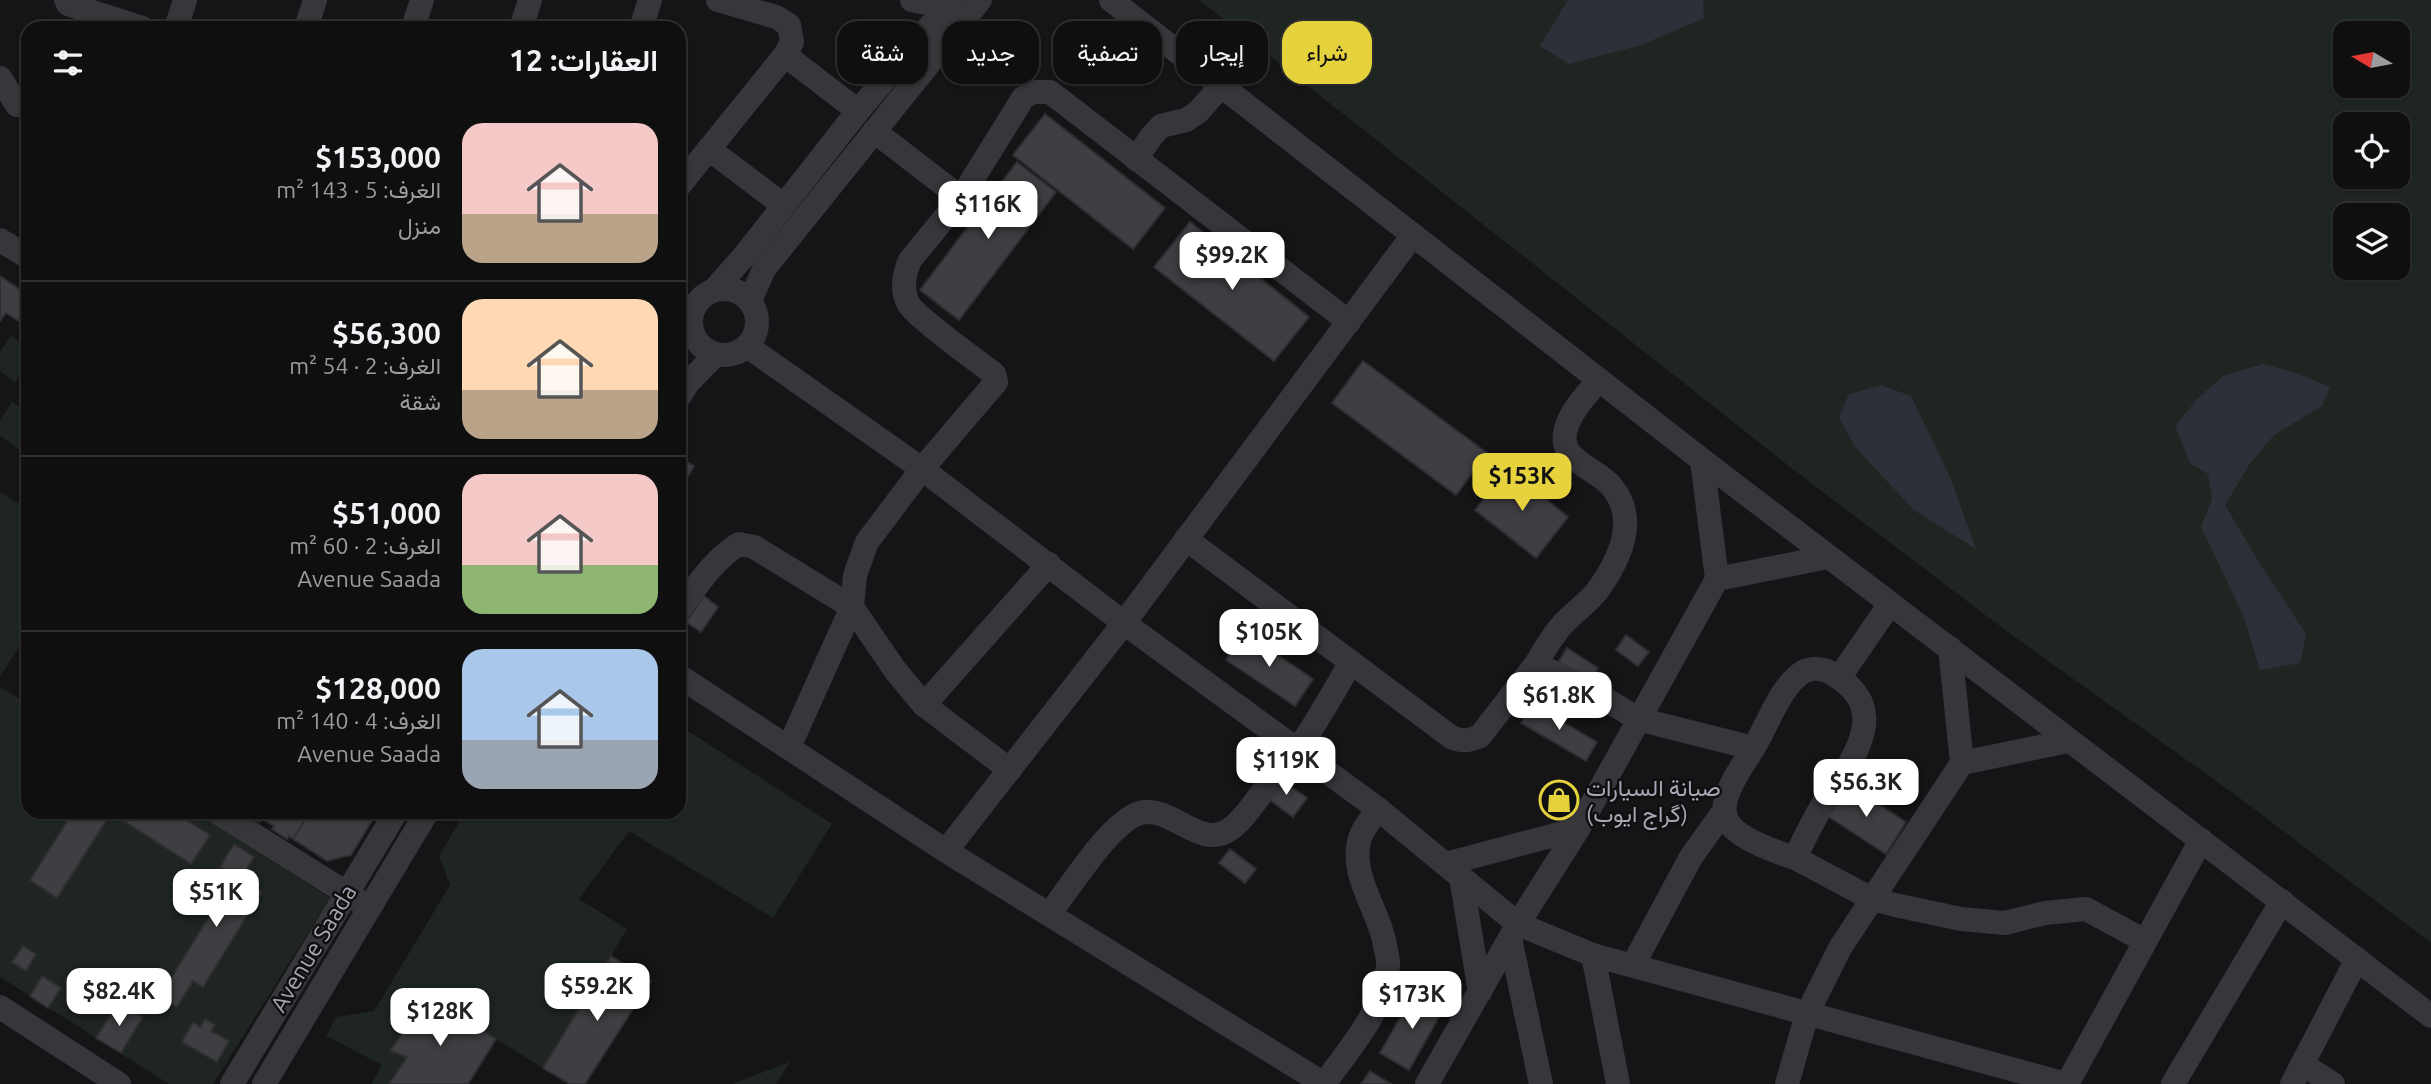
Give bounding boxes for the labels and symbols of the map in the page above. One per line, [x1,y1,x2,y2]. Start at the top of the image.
north arrow [2333,21,2410,98]
pin: $116K [939,182,1037,241]
pin: $99.2K [1175,232,1289,292]
pin: $153K [1473,454,1571,513]
pin: $105K [1220,610,1318,669]
pin: $61.8K [1502,672,1616,732]
pin: $119K [1237,738,1335,797]
pin: $56.3K [1809,760,1923,819]
place label: صيانة السيارات (گراج ايوب) [1586,775,1721,830]
shop icon: صيانة السيارات (گراج ايوب) [1538,779,1580,821]
pin: $51K [175,870,257,929]
street label: Avenue Saada [265,880,361,1016]
pin: $59.2K [540,964,654,1023]
pin: $82.4K [62,968,176,1028]
pin: $173K [1363,972,1461,1031]
pin: $128K [391,988,489,1048]

